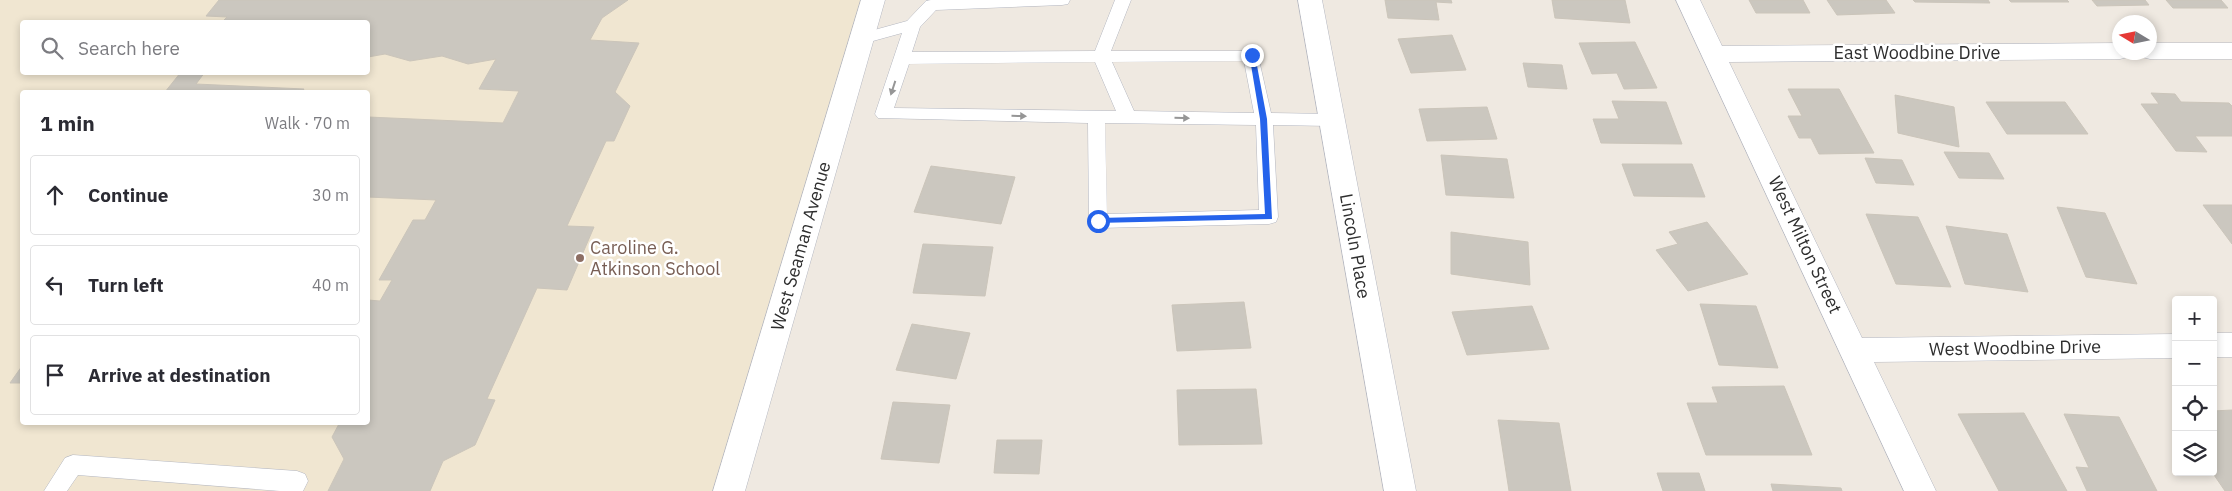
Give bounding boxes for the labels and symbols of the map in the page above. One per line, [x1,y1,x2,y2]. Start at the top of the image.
north arrow [2112,15,2157,60]
street label: East Woodbine Drive [1834,41,2000,64]
route end [1241,44,1264,67]
one-way arrow [888,81,896,96]
one-way arrow [1011,112,1027,120]
one-way arrow [1174,114,1190,122]
street label: West Seaman Avenue [765,159,836,333]
street label: West Milton Street [1764,172,1847,317]
street label: Lincoln Place [1335,192,1376,300]
route start [1087,210,1110,233]
place label: Caroline G. Atkinson School [590,236,720,280]
marker: Caroline G. Atkinson School [574,252,586,264]
street label: West Woodbine Drive [1929,334,2101,361]

